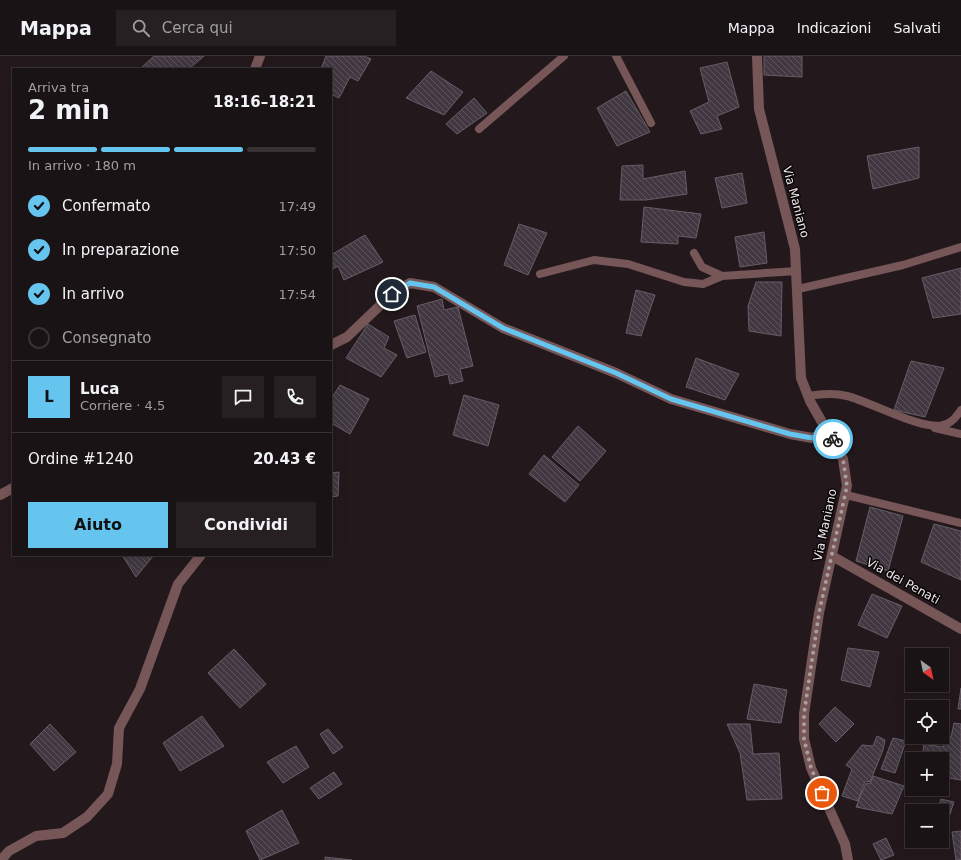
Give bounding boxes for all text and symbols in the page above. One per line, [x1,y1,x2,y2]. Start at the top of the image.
search box [116,10,396,46]
text: Mappa [20,17,92,39]
icon: search [130,17,152,39]
text: Cerca qui [162,19,233,37]
text: Mappa [728,20,775,36]
text: Indicazioni [797,20,871,36]
text: Salvati [893,20,941,36]
text: Arriva tra [28,80,89,95]
text: 18:16–18:21 [213,93,316,111]
text: 2 min [28,95,110,125]
text: In arrivo · 180 m [28,158,136,173]
street label: Via Maniano [780,165,812,239]
icon: check [28,195,50,217]
text: Confermato [62,197,150,215]
text: 17:49 [279,199,316,214]
icon: check [28,239,50,261]
text: In preparazione [62,241,179,259]
text: 17:50 [279,243,316,258]
pin [375,277,409,311]
icon: check [28,283,50,305]
icon: home [381,283,403,305]
text: In arrivo [62,285,124,303]
text: 17:54 [279,287,316,302]
text: Consegnato [62,329,151,347]
button: chat [222,376,264,418]
button: phone [274,376,316,418]
text: Luca [80,380,119,398]
text: L [44,388,54,406]
text: Corriere · 4.5 [80,398,165,413]
courier [813,419,853,459]
icon: bike [822,428,844,450]
text: Ordine #1240 [28,450,134,468]
text: 20.43 € [253,450,316,468]
street label: Via Maniano [811,488,839,562]
button: Aiuto [28,502,168,548]
button: Condividi [176,502,316,548]
street label: Via dei Penati [864,555,942,607]
north arrow [905,648,949,692]
map controls [905,648,949,848]
button: locate [905,700,949,744]
button: + [905,752,949,796]
pin [805,776,839,810]
icon: bag [811,782,833,804]
button: − [905,804,949,848]

